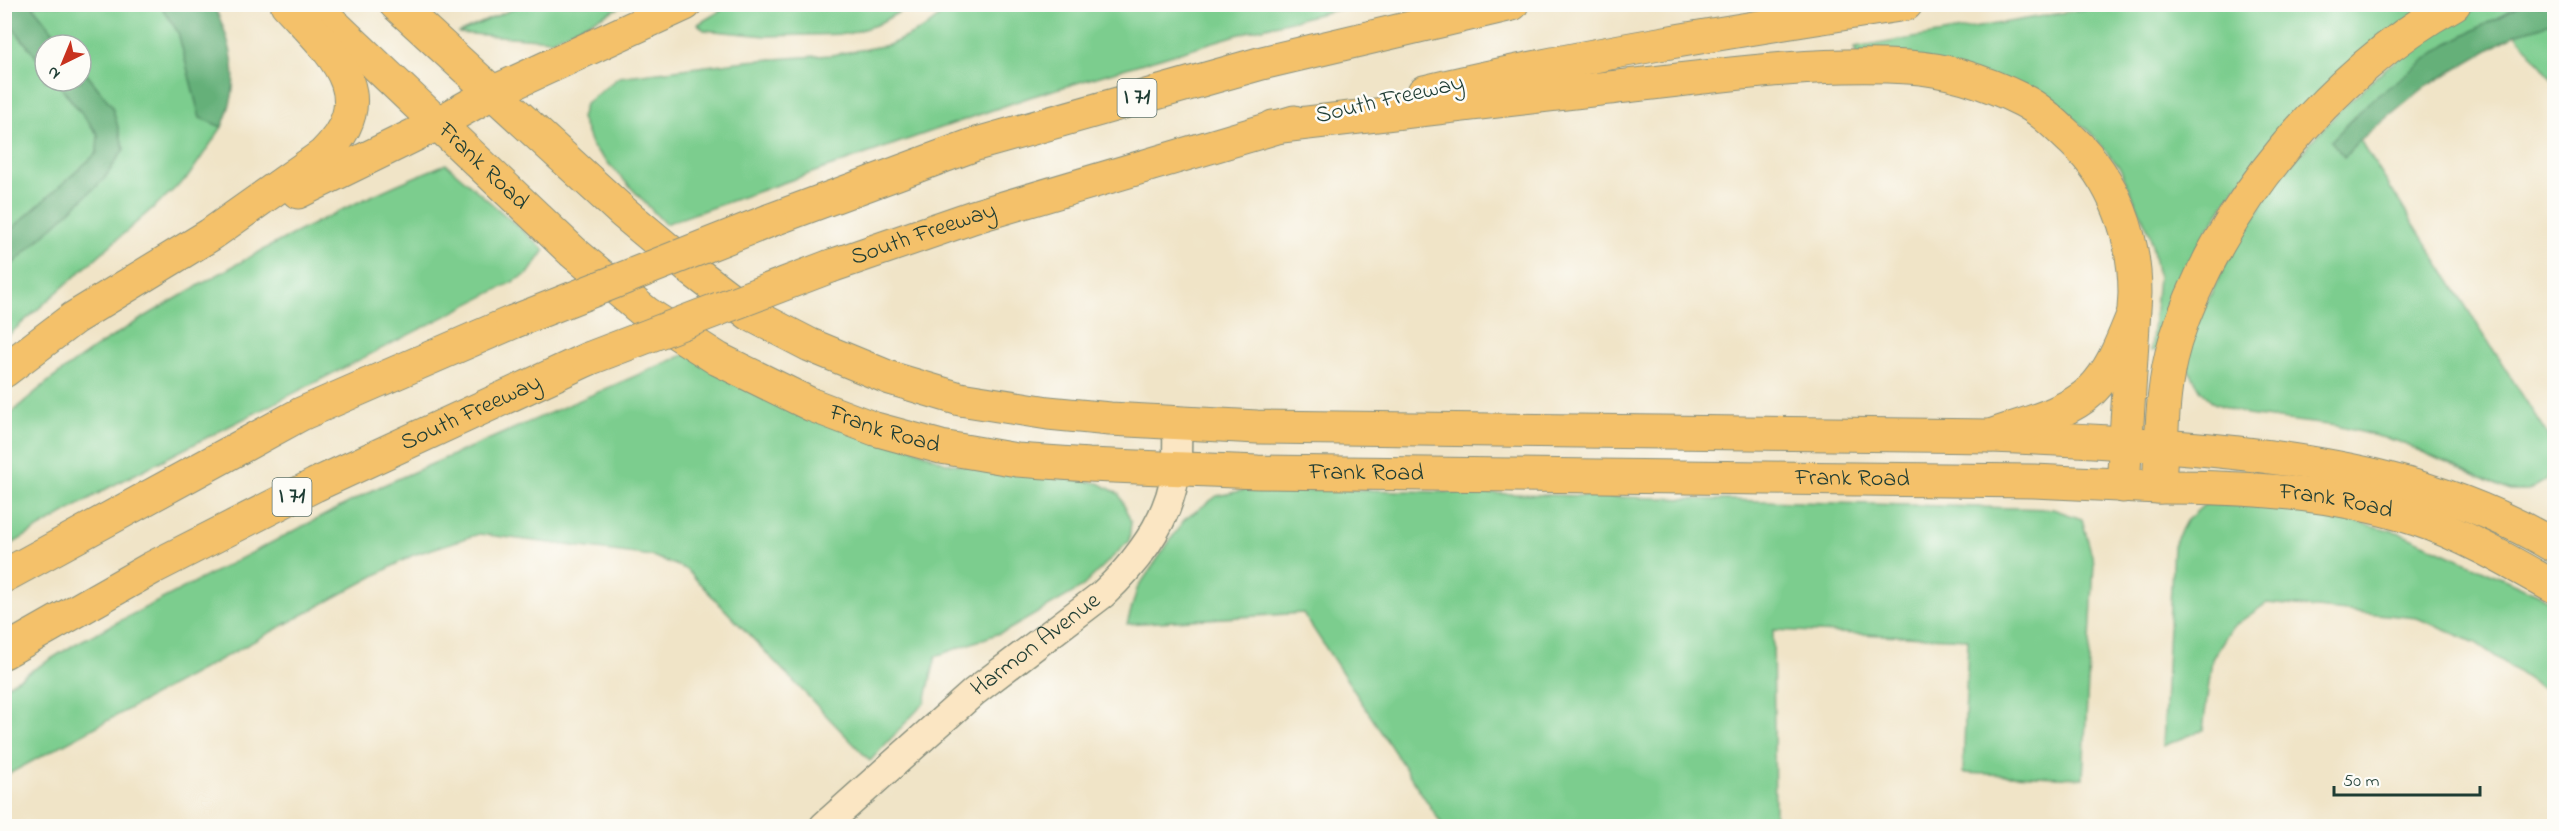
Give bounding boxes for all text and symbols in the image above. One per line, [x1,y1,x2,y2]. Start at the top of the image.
north arrow [33,33,93,93]
text: N [42,60,66,85]
street label: South Freeway [1312,66,1468,135]
road number: I 71 [1118,79,1156,117]
street label: Frank Road [429,114,537,219]
street label: South Freeway [846,194,1001,275]
street label: South Freeway [395,365,548,461]
street label: Frank Road [823,395,944,464]
street label: Frank Road [1308,455,1425,491]
street label: Frank Road [1794,461,1910,497]
street label: Frank Road [2277,474,2397,529]
road number: I 71 [272,478,312,516]
street label: Harmon Avenue [964,584,1109,706]
scale bar [2334,759,2480,797]
text: 50 m [2343,769,2380,795]

